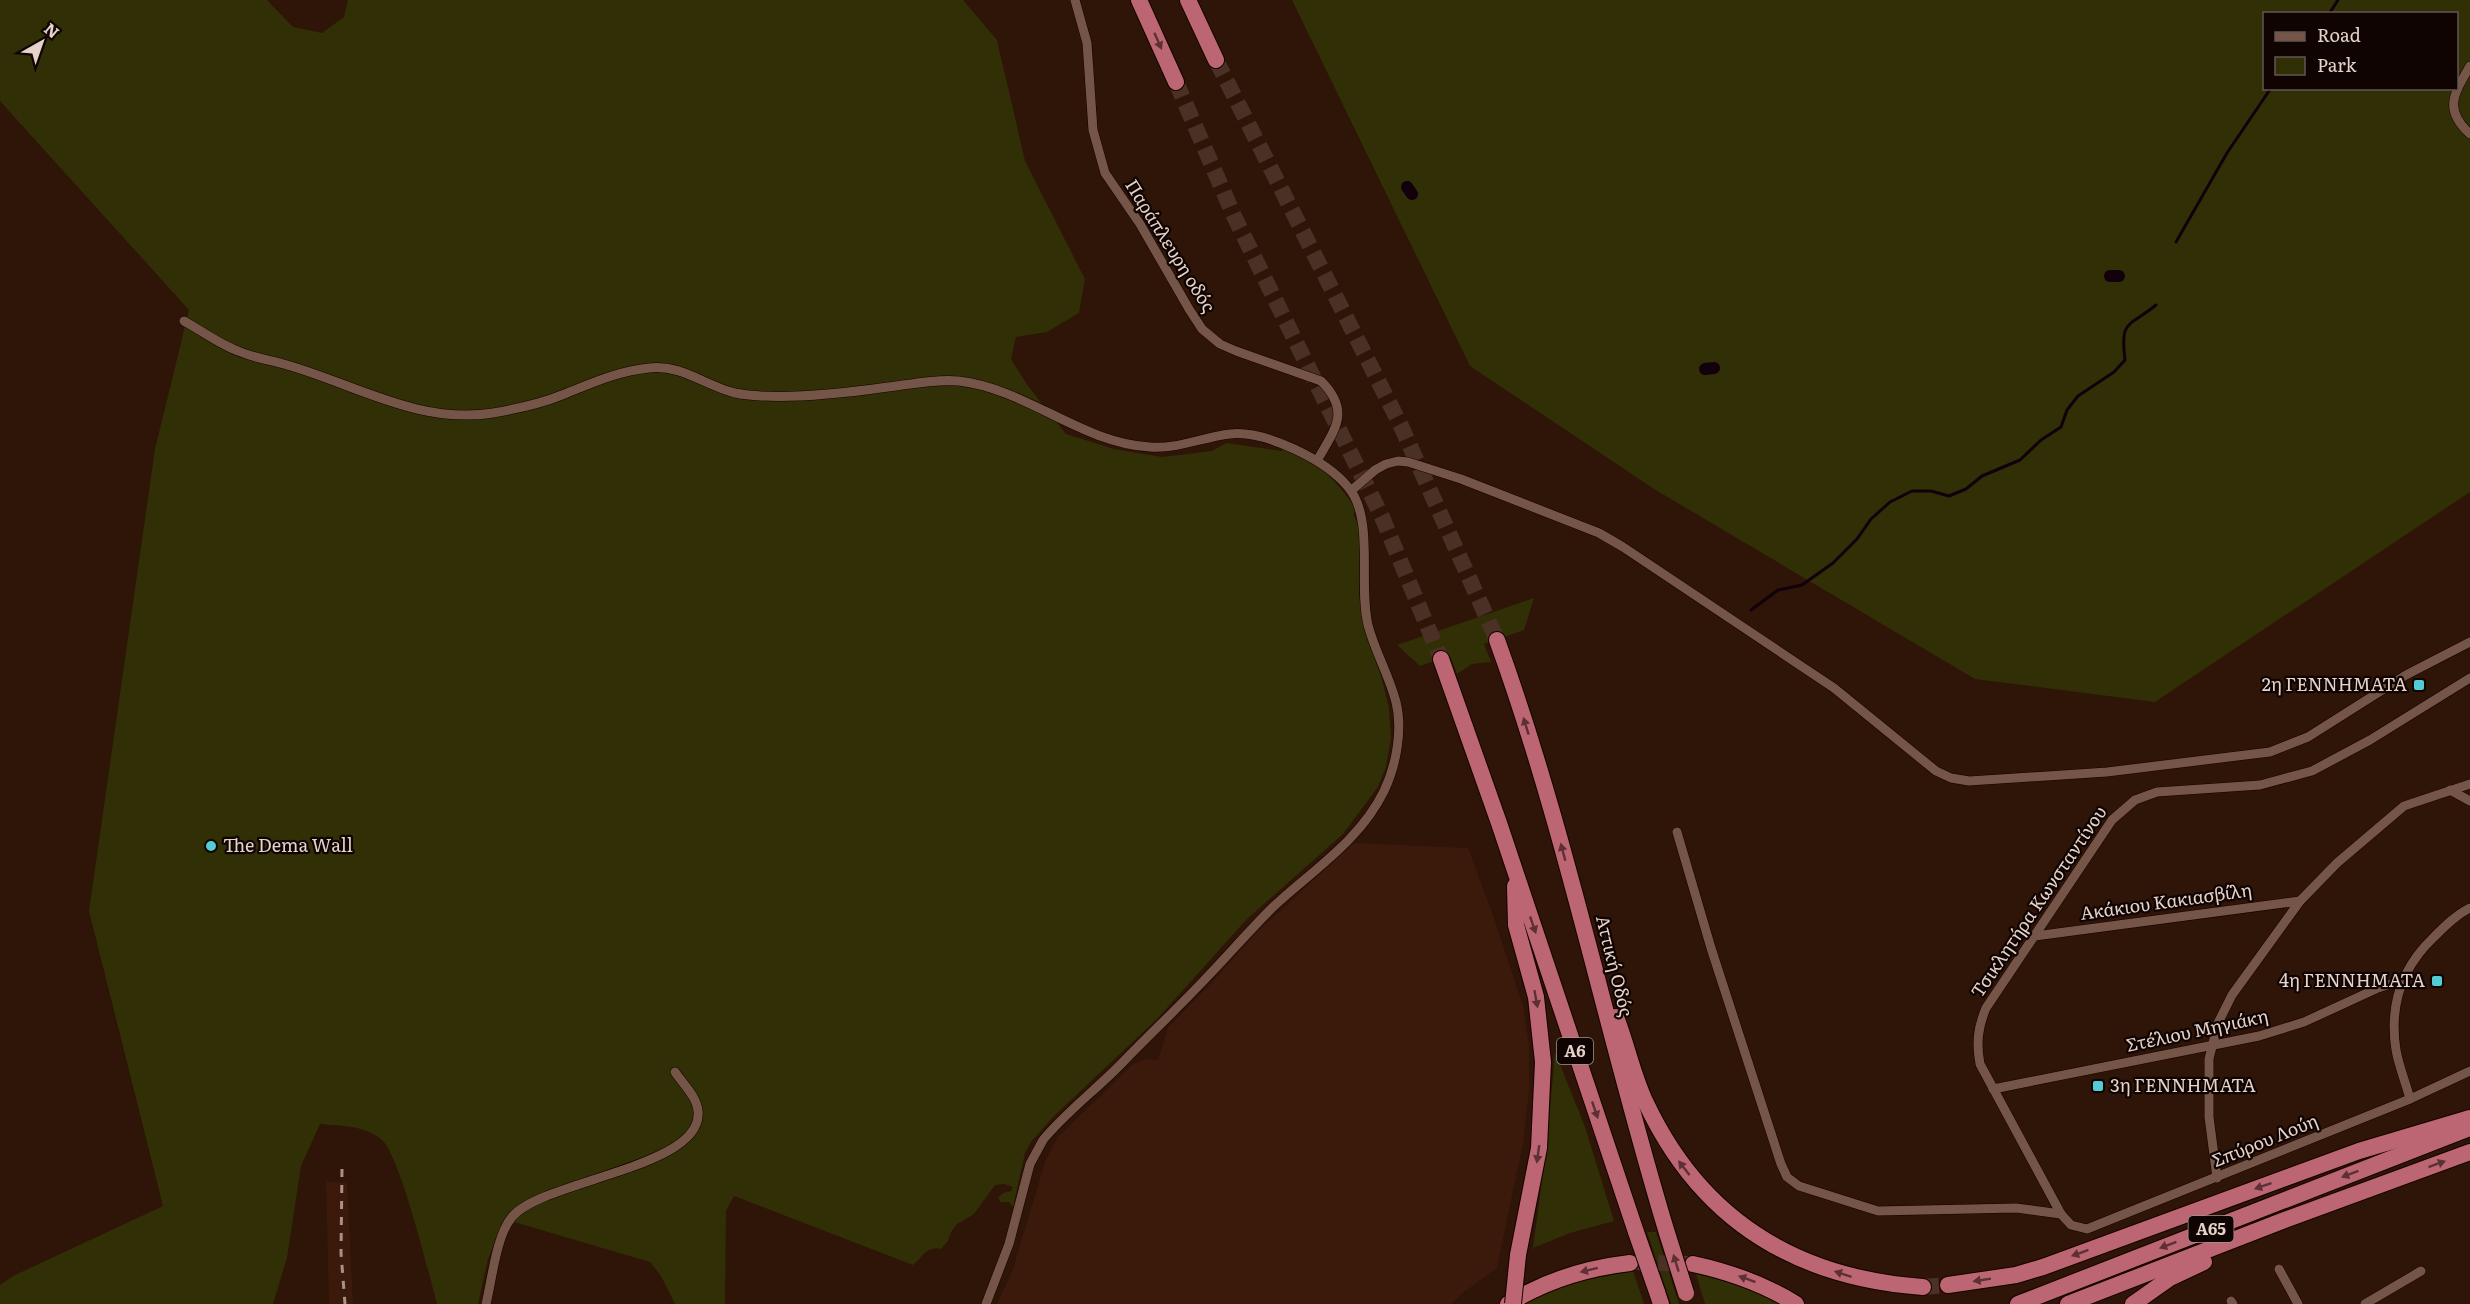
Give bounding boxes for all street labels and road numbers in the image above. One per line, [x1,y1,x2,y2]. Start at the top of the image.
street label: Παράπλευρη οδός [1119,173,1223,317]
street label: Τσικλητήρα Κωνσταντίνου [1963,800,2112,1003]
street label: Ακάκιου Κακιασβίλη [2078,875,2253,926]
street label: Αττική Οδός [1590,912,1641,1019]
street label: Στέλιου Μηγιάκη [2123,1001,2270,1058]
road number: Α6 [1557,1038,1593,1064]
street label: Σπύρου Λούη [2207,1106,2321,1173]
road number: Α65 [2188,1216,2234,1242]

